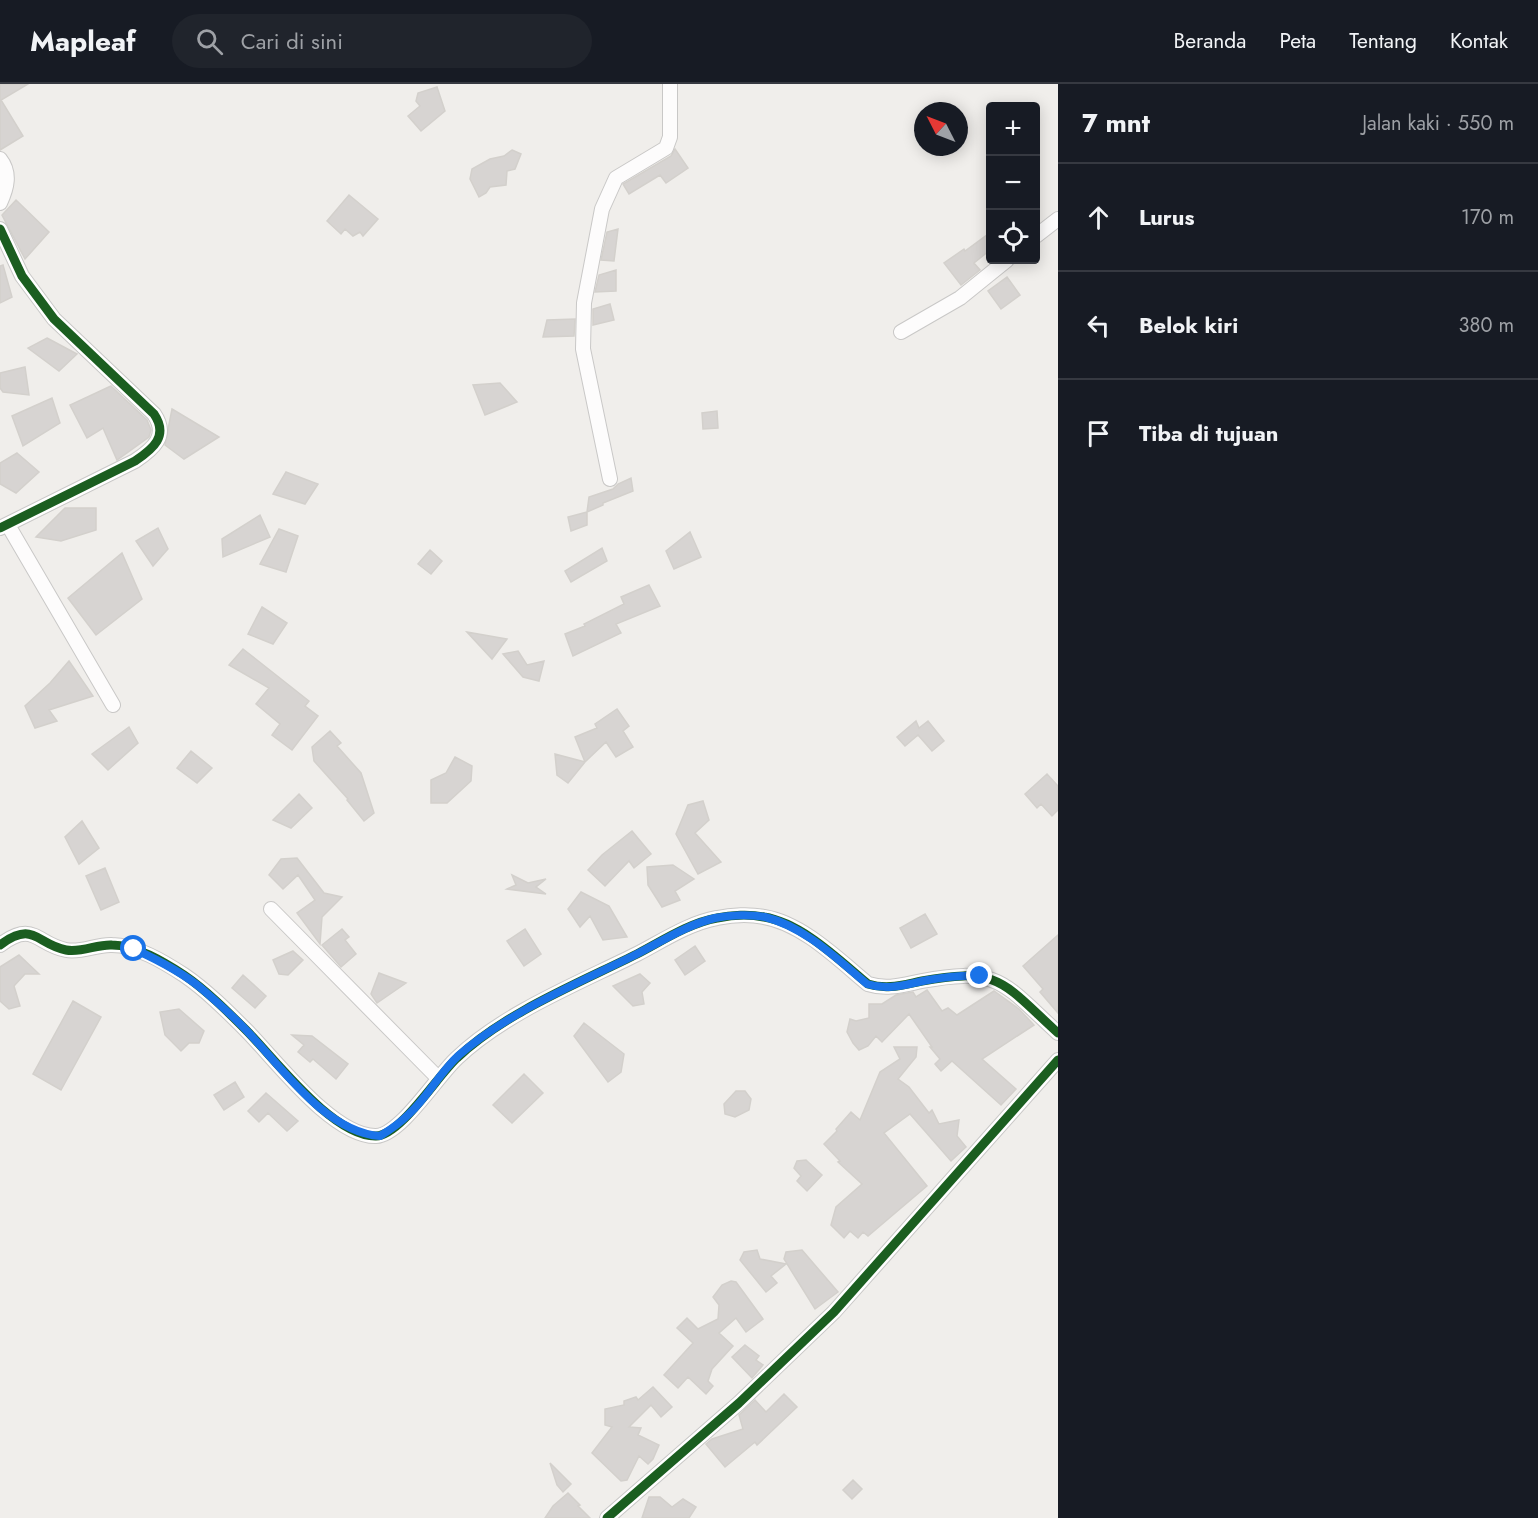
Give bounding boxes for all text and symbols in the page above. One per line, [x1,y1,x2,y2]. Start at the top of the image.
search box [172,14,592,68]
text: Mapleaf [30,21,136,62]
icon: search [193,25,226,58]
text: Cari di sini [241,25,343,57]
text: Beranda [1173,26,1246,56]
text: Peta [1279,26,1316,56]
text: Tentang [1349,26,1417,56]
text: Kontak [1450,26,1508,56]
north arrow [914,102,968,156]
map controls [986,102,1040,264]
button: + [986,102,1040,156]
text: 7 mnt [1082,104,1150,142]
text: Jalan kaki · 550 m [1362,109,1514,138]
button: − [986,156,1040,210]
icon: ahead [1082,201,1115,234]
text: Lurus [1139,201,1195,233]
text: 170 m [1461,203,1514,232]
button: locate [986,210,1040,264]
icon: left [1082,309,1115,342]
text: Belok kiri [1139,309,1238,341]
text: 380 m [1459,311,1514,340]
icon: arrive [1082,417,1115,450]
text: Tiba di tujuan [1139,417,1278,449]
route start [120,935,146,961]
route end [966,962,992,988]

